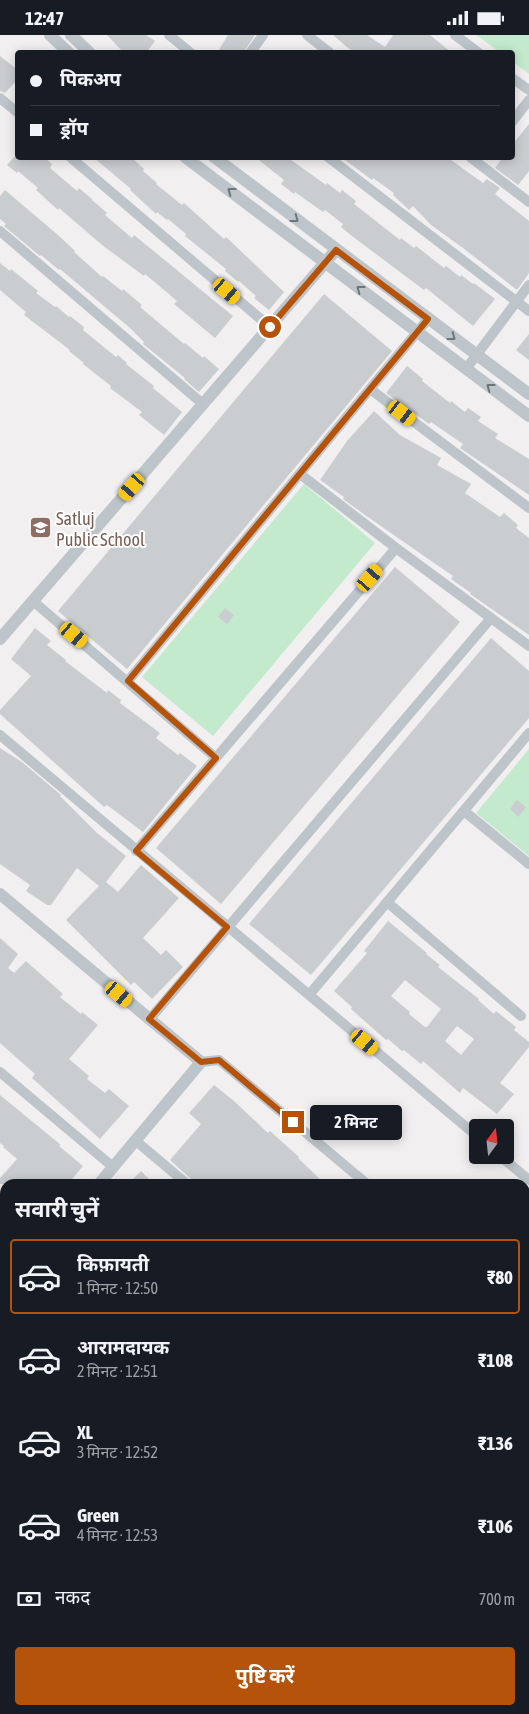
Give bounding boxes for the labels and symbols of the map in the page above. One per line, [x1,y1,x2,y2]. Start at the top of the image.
one-way arrow [228,189,237,197]
one-way arrow [289,213,298,221]
car [210,276,243,306]
one-way arrow [356,286,366,295]
route start [259,316,281,338]
one-way arrow [447,331,456,341]
one-way arrow [486,384,496,393]
car [385,398,418,428]
car [116,471,147,503]
place label: Satluj Public School [56,508,145,550]
school or university icon: Satluj Public School [28,516,52,540]
car [354,562,385,594]
car [57,620,90,650]
car [102,979,135,1009]
car [348,1027,381,1057]
callout: 2 मिनट [310,1105,403,1139]
route end [282,1111,304,1133]
north arrow [469,1119,514,1164]

